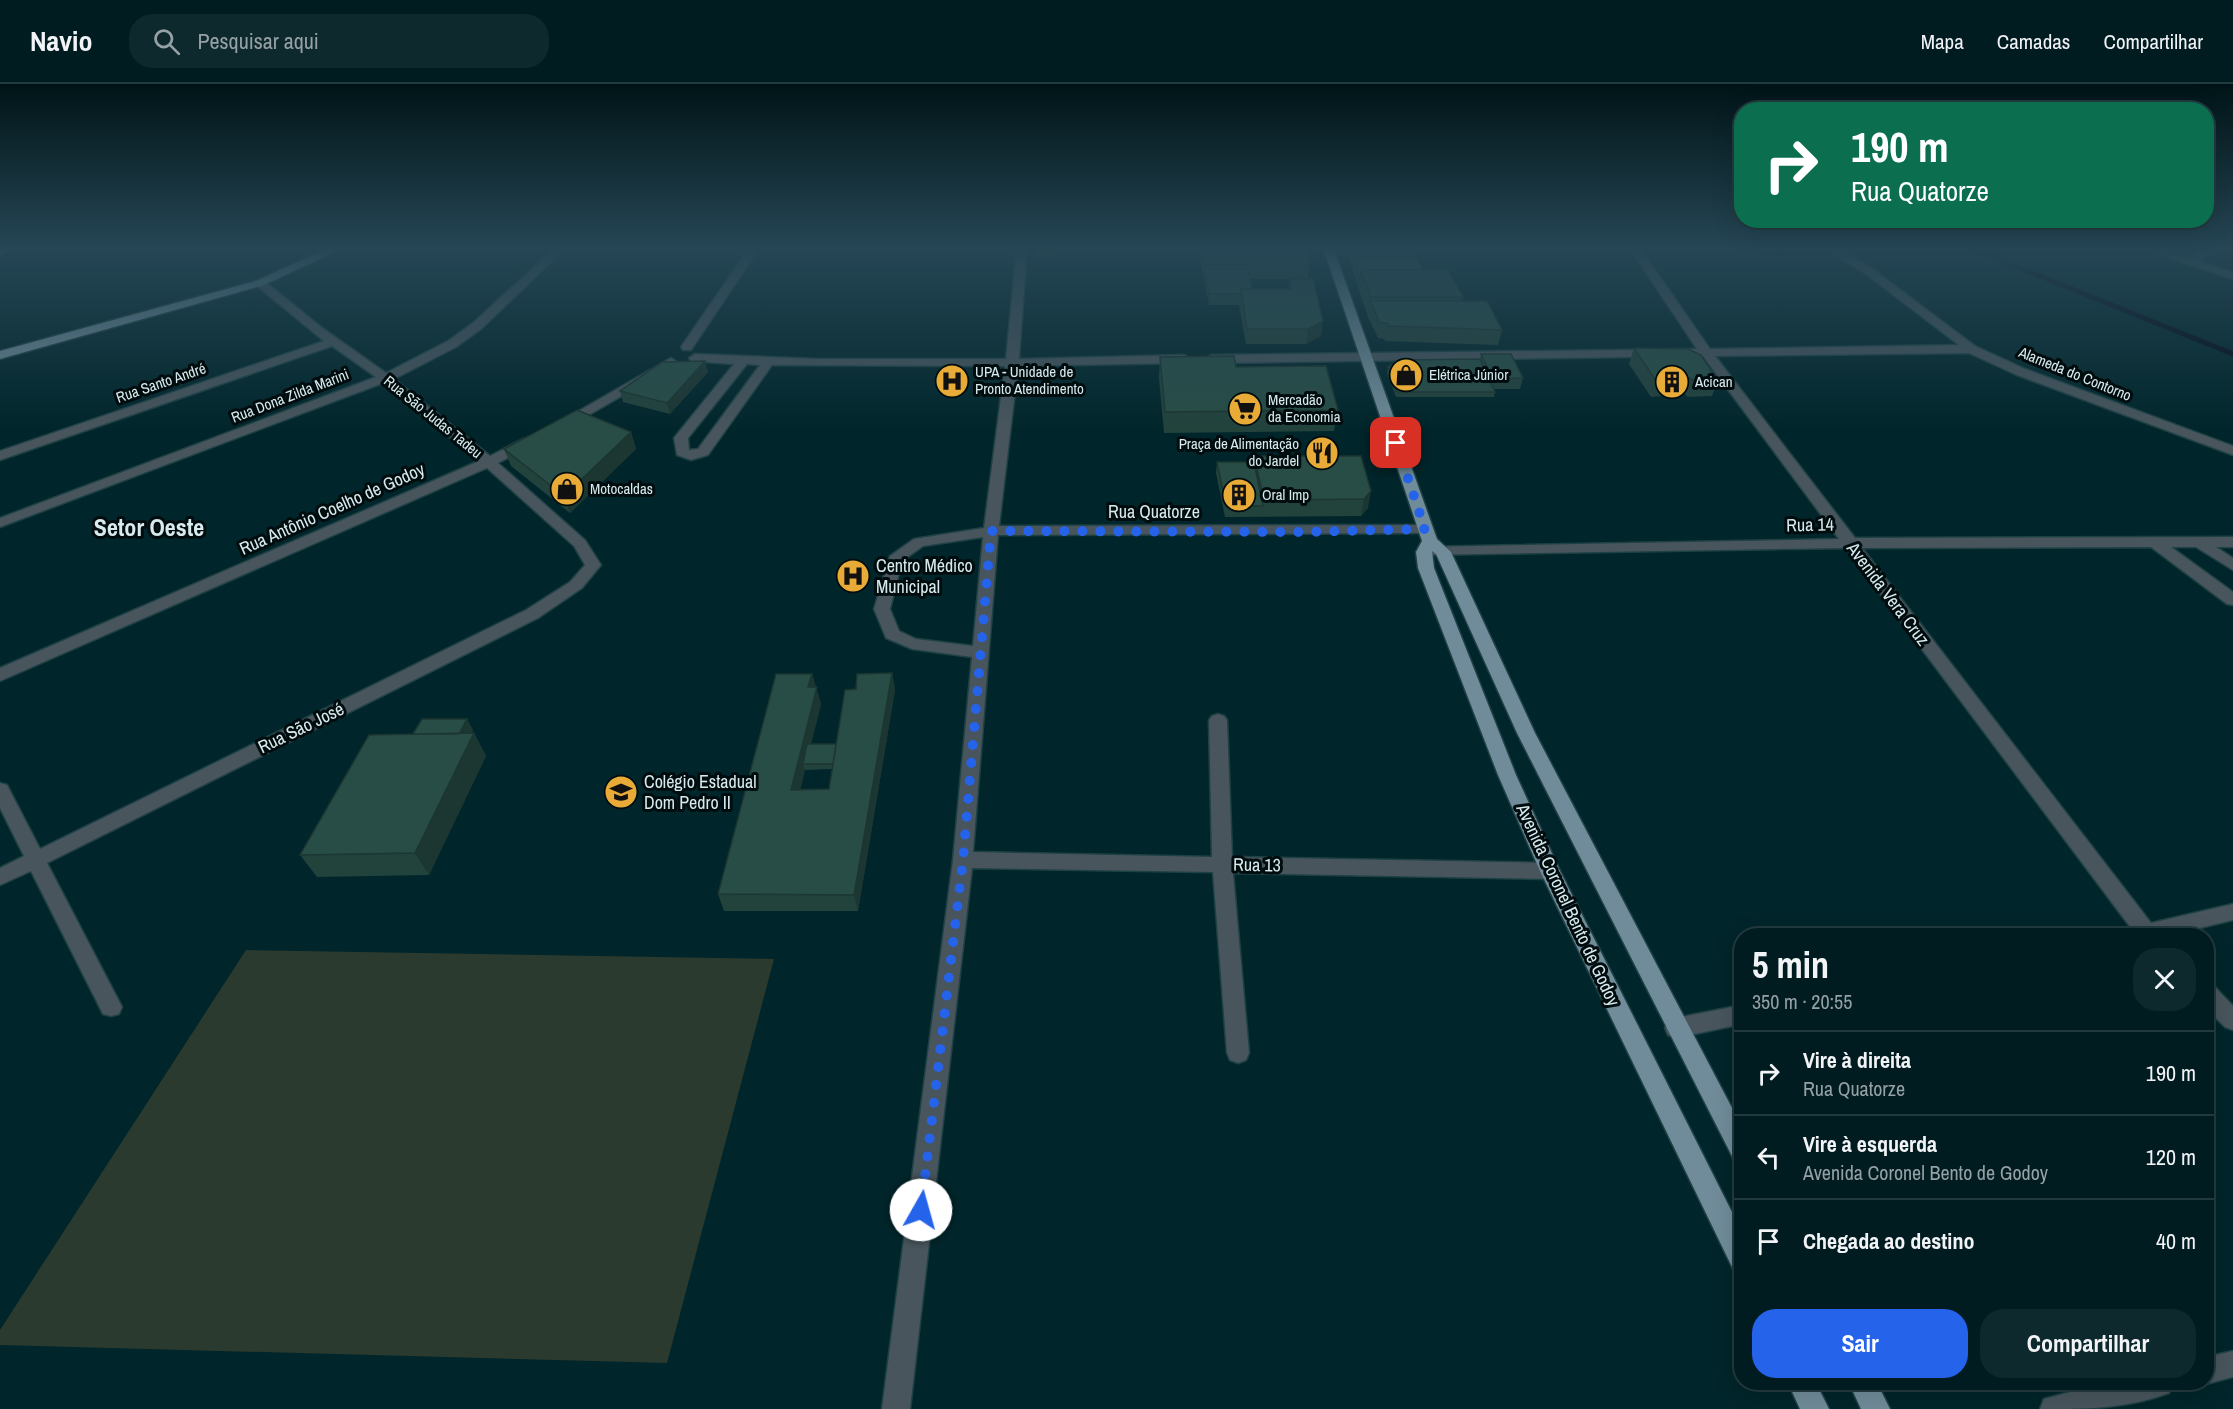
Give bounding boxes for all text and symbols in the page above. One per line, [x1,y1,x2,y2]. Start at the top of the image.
search box [129,14,549,68]
text: Navio [30,22,93,60]
icon: search [150,25,183,58]
text: Pesquisar aqui [198,26,319,56]
text: Mapa [1921,27,1964,56]
text: Camadas [1997,27,2070,56]
text: Compartilhar [2103,27,2203,56]
text: 190 m [1851,119,1949,175]
icon: right [1752,126,1830,204]
text: Rua Quatorze [1851,173,1989,209]
street label: Alameda do Contorno [2015,341,2135,406]
street label: Rua Santo André [113,357,209,408]
shop icon: Elétrica Júnior [1388,357,1424,393]
place label: UPA - Unidade de Pronto Atendimento [975,361,1084,399]
street label: Rua Dona Zilda Marini [228,363,352,428]
hospital icon: UPA - Unidade de Pronto Atendimento [934,363,970,399]
place label: Elétrica Júnior [1429,364,1508,385]
building icon: Acican [1654,364,1690,400]
street label: Rua São Judas Tadeu [380,370,487,463]
place label: Acican [1694,371,1733,392]
place label: Mercadão da Economia [1268,389,1341,427]
supermarket icon: Mercadão da Economia [1227,391,1263,427]
pin [1370,417,1421,468]
icon: arrive [1379,426,1412,459]
place label: Praça de Alimentação do Jardel [1179,433,1299,471]
restaurant icon: Praça de Alimentação do Jardel [1304,435,1340,471]
street label: Rua Antônio Coelho de Godoy [235,456,429,561]
shop icon: Motocaldas [549,471,585,507]
building icon: Oral Imp [1221,477,1257,513]
place label: Motocaldas [590,478,653,499]
place label: Oral Imp [1262,484,1309,505]
street label: Rua Quatorze [1108,499,1200,524]
district label: Setor Oeste [94,511,204,543]
street label: Rua 14 [1786,512,1834,537]
street label: Avenida Vera Cruz [1841,536,1936,651]
place label: Centro Médico Municipal [876,553,973,599]
hospital icon: Centro Médico Municipal [835,558,871,594]
street label: Rua São José [254,696,348,759]
place label: Colégio Estadual Dom Pedro II [644,769,756,815]
school or university icon: Colégio Estadual Dom Pedro II [603,774,639,810]
street label: Avenida Coronel Bento de Godoy [1510,799,1627,1011]
street label: Rua 13 [1233,852,1281,877]
text: 5 min [1752,941,1829,989]
button: close [2133,948,2196,1011]
text: 350 m · 20:55 [1752,988,1852,1015]
text: Vire à direita [1803,1045,1911,1075]
icon: right [1752,1057,1785,1090]
text: 190 m [2146,1058,2196,1088]
text: Rua Quatorze [1803,1075,1905,1102]
text: Vire à esquerda [1803,1129,1937,1159]
icon: left [1752,1141,1785,1174]
text: 120 m [2146,1142,2196,1172]
text: Avenida Coronel Bento de Godoy [1803,1159,2048,1186]
position arrow [889,1178,953,1242]
icon: arrive [1752,1225,1785,1258]
text: Chegada ao destino [1803,1226,1974,1256]
text: 40 m [2156,1226,2196,1256]
button: Sair [1752,1309,1968,1378]
button: Compartilhar [1980,1309,2196,1378]

